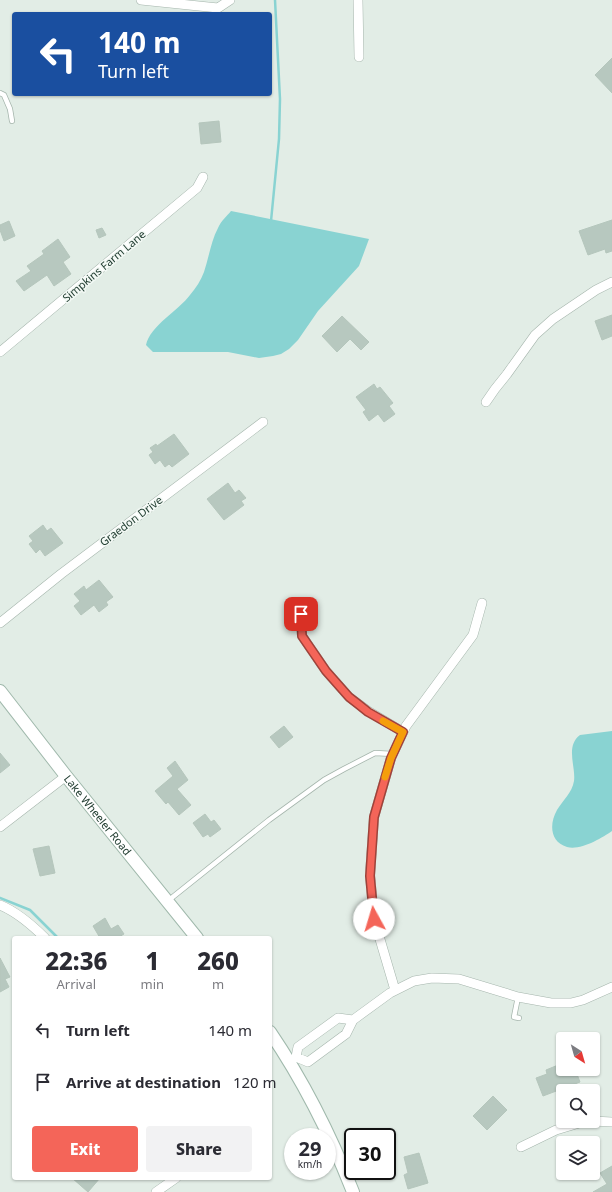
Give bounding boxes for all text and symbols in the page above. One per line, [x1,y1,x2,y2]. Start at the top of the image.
text: 140 m [98,23,181,61]
icon: left [32,28,84,80]
text: Turn left [98,59,169,83]
street label: Simpkins Farm Lane [59,226,148,305]
street label: Graedon Drive [96,492,165,549]
pin [284,597,318,631]
icon: arrive [290,603,312,625]
street label: Lake Wheeler Road [61,772,135,858]
position arrow [353,898,395,940]
text: 22:36 [45,944,107,977]
text: 1 [145,944,159,977]
text: 260 [197,944,239,977]
text: Arrival [56,975,96,993]
text: min [141,975,164,993]
text: m [212,975,224,993]
icon: left [32,1019,54,1041]
text: Turn left [66,1020,130,1040]
text: 140 m [208,1020,252,1040]
north arrow [556,1032,600,1076]
map controls [556,1032,600,1180]
icon: arrive [32,1071,54,1093]
text: Arrive at destination [66,1072,221,1092]
text: 120 m [233,1072,277,1092]
button: search [556,1084,600,1128]
button: Exit [32,1126,138,1172]
button: Share [146,1126,252,1172]
speed limit sign: 30 [344,1128,396,1180]
text: 29 [299,1135,321,1162]
button: layers [556,1136,600,1180]
text: km/h [298,1157,322,1171]

